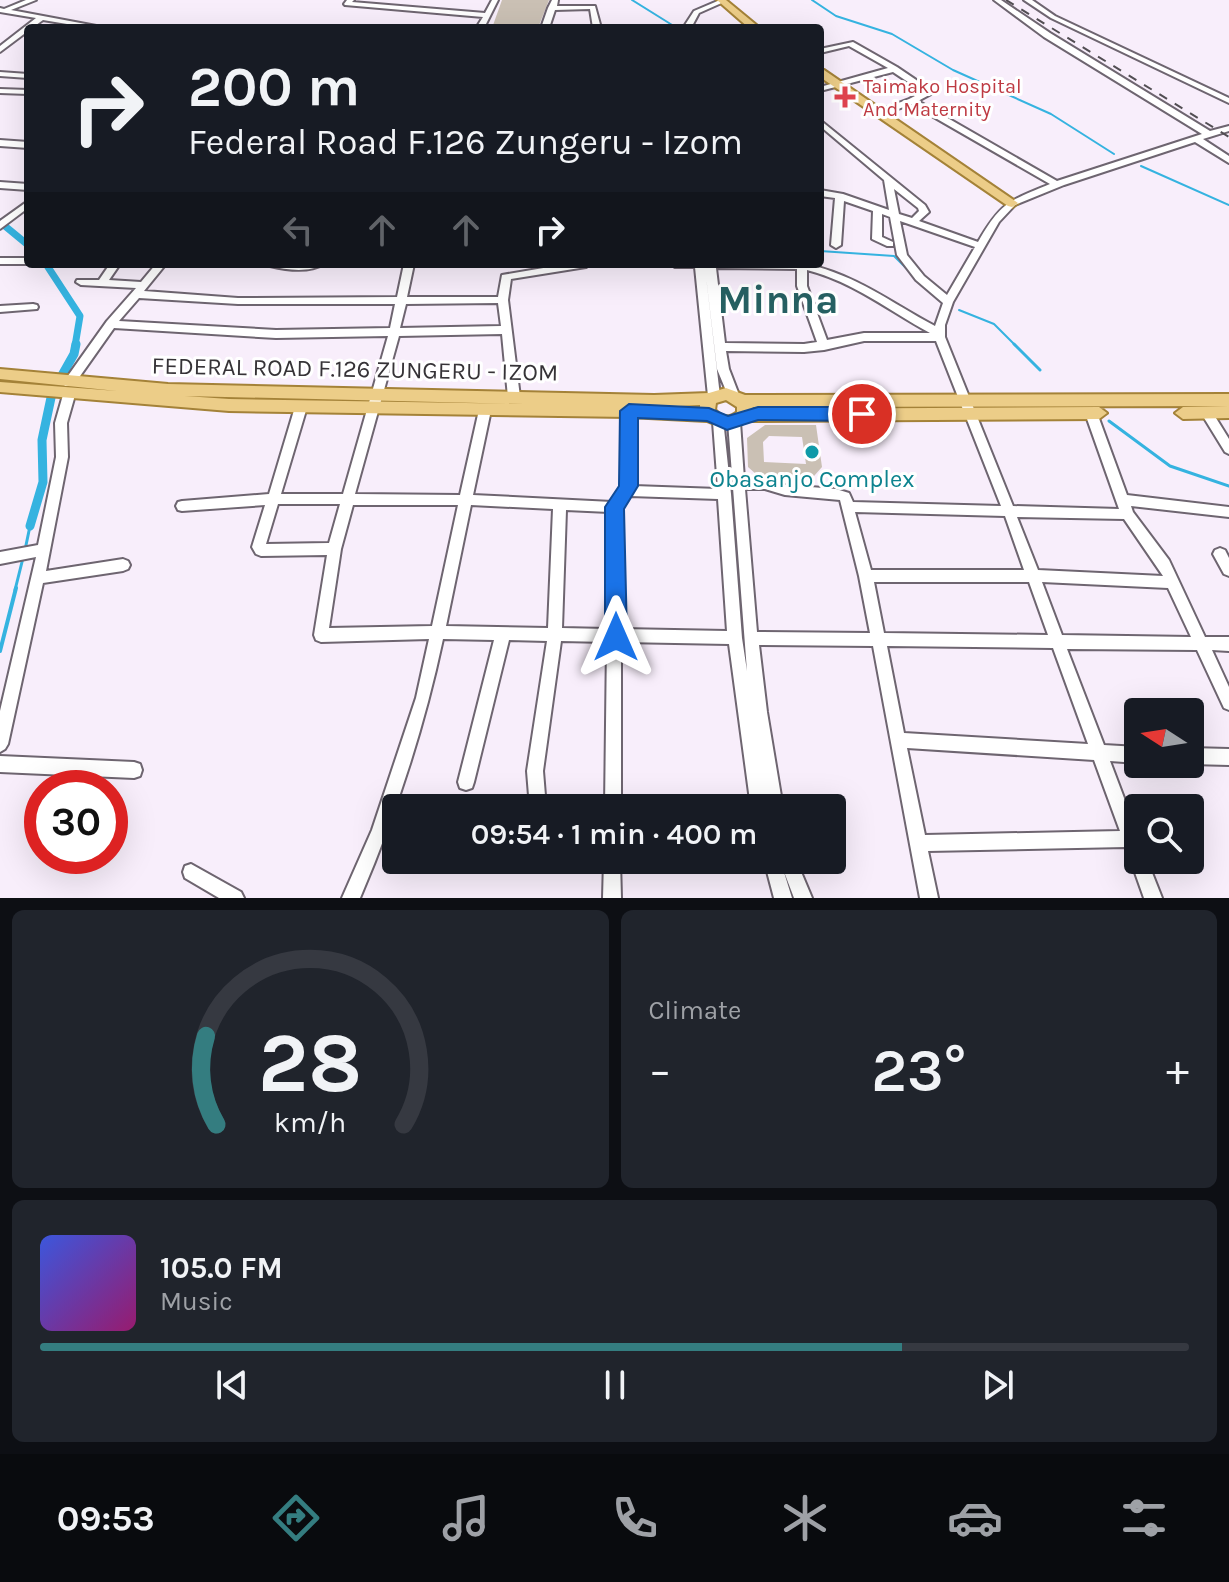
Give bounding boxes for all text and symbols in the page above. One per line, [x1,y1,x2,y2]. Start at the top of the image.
text: 200 m [188,54,360,119]
icon: right [56,56,160,160]
place label: Taimako Hospital And Maternity [863,75,1022,121]
marker: Taimako Hospital And Maternity [834,86,856,108]
text: Federal Road F.126 Zungeru - Izom [188,121,743,163]
icon: left [276,208,320,252]
icon: ahead [360,208,404,252]
icon: ahead [444,208,488,252]
icon: right [528,208,572,252]
district label: Minna [717,276,839,323]
street label: FEDERAL ROAD F.126 ZUNGERU - IZOM [152,351,558,387]
pin [828,380,896,448]
icon: arrive [840,392,884,436]
marker: Obasanjo Complex [803,443,821,461]
place label: Obasanjo Complex [709,465,915,493]
position arrow [574,595,658,679]
north arrow [1124,698,1204,778]
map controls [1124,698,1204,874]
speed limit sign: 30 [24,770,128,874]
button: search [1124,794,1204,874]
text: 09:54 · 1 min · 400 m [471,816,757,852]
text: Climate [649,995,741,1026]
text: 28 [258,1015,362,1112]
text: 23° [871,1036,966,1106]
text: − [649,1045,672,1096]
text: + [1166,1045,1189,1096]
text: km/h [274,1106,346,1139]
text: 105.0 FM [160,1250,283,1286]
text: Music [160,1286,233,1317]
icon: previous [210,1363,254,1407]
icon: pause [593,1363,637,1407]
icon: next [976,1363,1020,1407]
icon: directions [268,1490,324,1546]
icon: music [438,1490,494,1546]
icon: phone [607,1490,663,1546]
icon: climate [777,1490,833,1546]
icon: car [947,1490,1003,1546]
icon: filters [1116,1490,1172,1546]
text: 09:53 [57,1497,155,1539]

